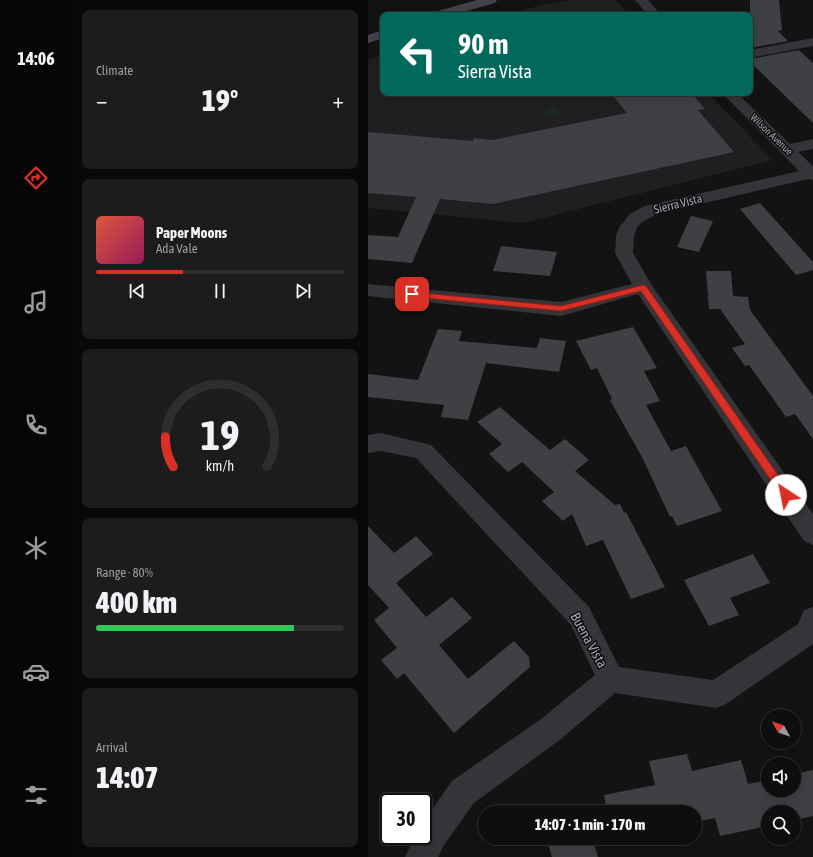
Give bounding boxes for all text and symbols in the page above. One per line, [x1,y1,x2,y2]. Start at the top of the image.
icon: left [392,28,444,80]
text: 90 m [458,28,508,60]
text: 14:06 [17,48,55,69]
text: Sierra Vista [458,61,532,82]
text: Climate [96,63,133,78]
text: 19° [202,83,238,117]
text: − [96,87,107,113]
text: + [333,87,344,113]
street label: Wilson Avenue [748,112,795,158]
icon: directions [22,164,50,192]
street label: Sierra Vista [652,191,704,217]
text: Paper Moons [156,224,227,241]
text: Ada Vale [156,241,198,256]
pin [395,277,429,311]
icon: previous [126,280,148,302]
icon: pause [209,280,231,302]
icon: next [292,280,314,302]
icon: arrive [401,283,423,305]
icon: music [22,288,50,316]
text: 19 [200,410,240,458]
icon: phone [22,411,50,439]
text: km/h [206,457,234,473]
position arrow [765,474,807,516]
icon: climate [22,534,50,562]
text: Range · 80% [96,565,153,580]
text: 400 km [96,585,177,619]
street label: Buena Vista [567,610,611,670]
icon: car [22,658,50,686]
north arrow [761,709,801,749]
map controls [761,709,801,845]
text: Arrival [96,740,128,755]
button: sound [761,757,801,797]
text: 14:07 [96,760,158,794]
icon: filters [22,781,50,809]
speed limit sign: 30 [380,793,432,845]
button: search [761,805,801,845]
text: 14:07 · 1 min · 170 m [535,816,645,833]

